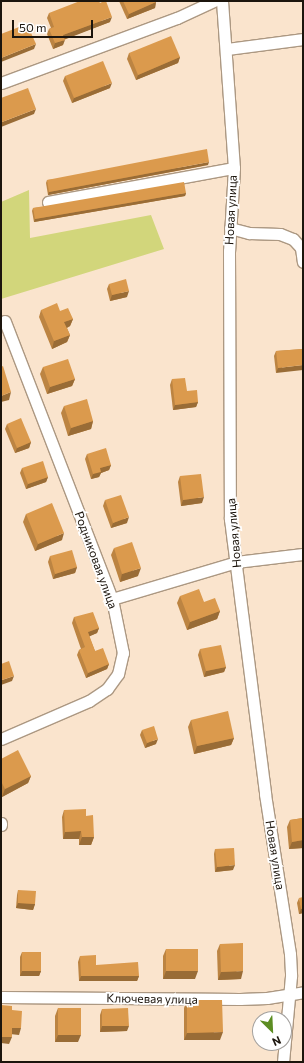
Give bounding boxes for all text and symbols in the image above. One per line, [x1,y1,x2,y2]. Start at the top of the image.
scale bar [14,12,95,38]
text: 50 m [19,20,47,34]
street label: Новая улица [222,175,240,245]
street label: Новая улица [224,497,244,569]
street label: Родниковая улица [72,509,120,611]
street label: Новая улица [262,819,288,891]
street label: Ключевая улица [106,991,198,1007]
north arrow [252,1011,292,1051]
text: N [270,1034,283,1049]

